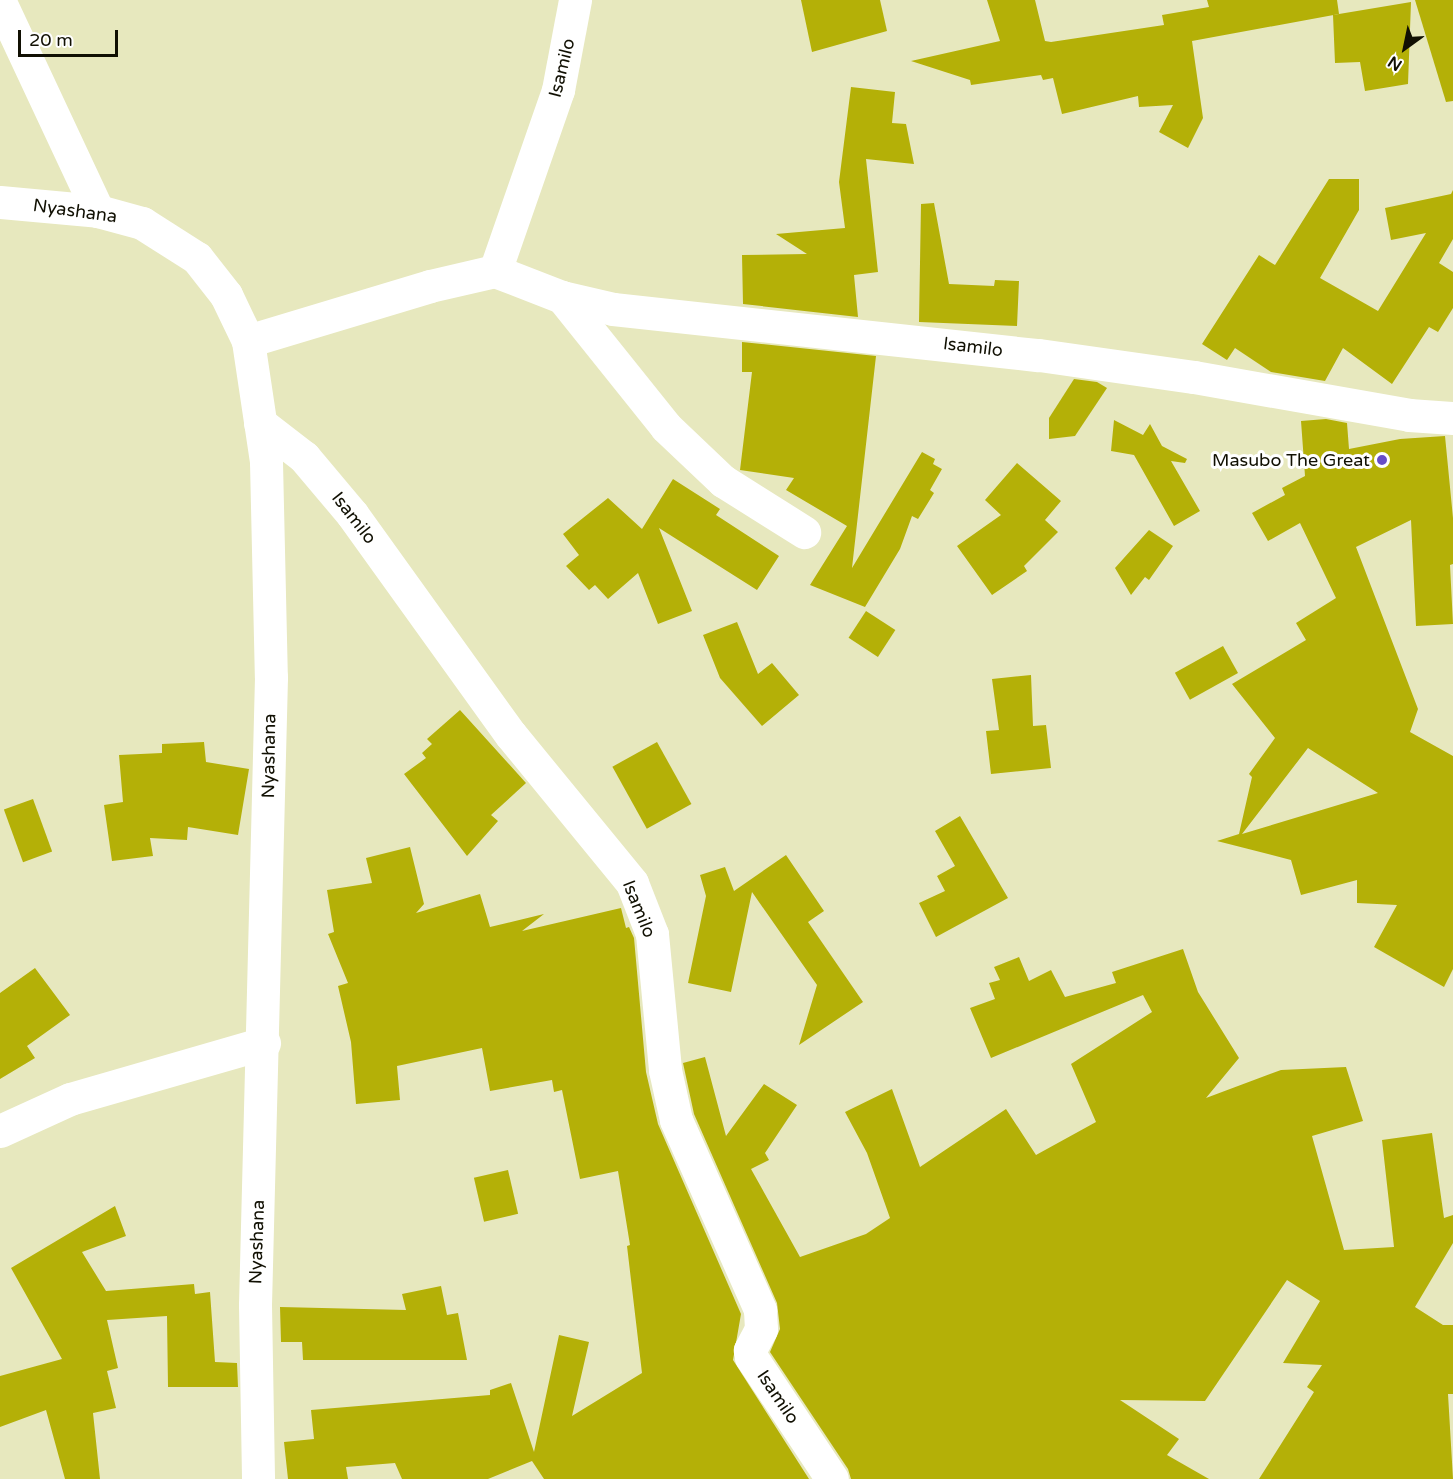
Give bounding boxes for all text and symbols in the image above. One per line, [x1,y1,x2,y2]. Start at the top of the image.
scale bar [21,18,122,56]
north arrow [1375,18,1435,78]
text: 20 m [29,29,73,51]
street label: Isamilo [544,36,580,100]
text: N [1384,51,1406,75]
street label: Nyashana [32,194,118,228]
street label: Isamilo [942,333,1004,361]
place label: Masubo The Great [1212,449,1370,471]
marker: Masubo The Great [1375,453,1389,467]
street label: Isamilo [327,488,381,548]
street label: Nyashana [257,713,281,799]
street label: Isamilo [618,877,660,941]
street label: Nyashana [245,1199,269,1285]
street label: Isamilo [752,1366,804,1428]

